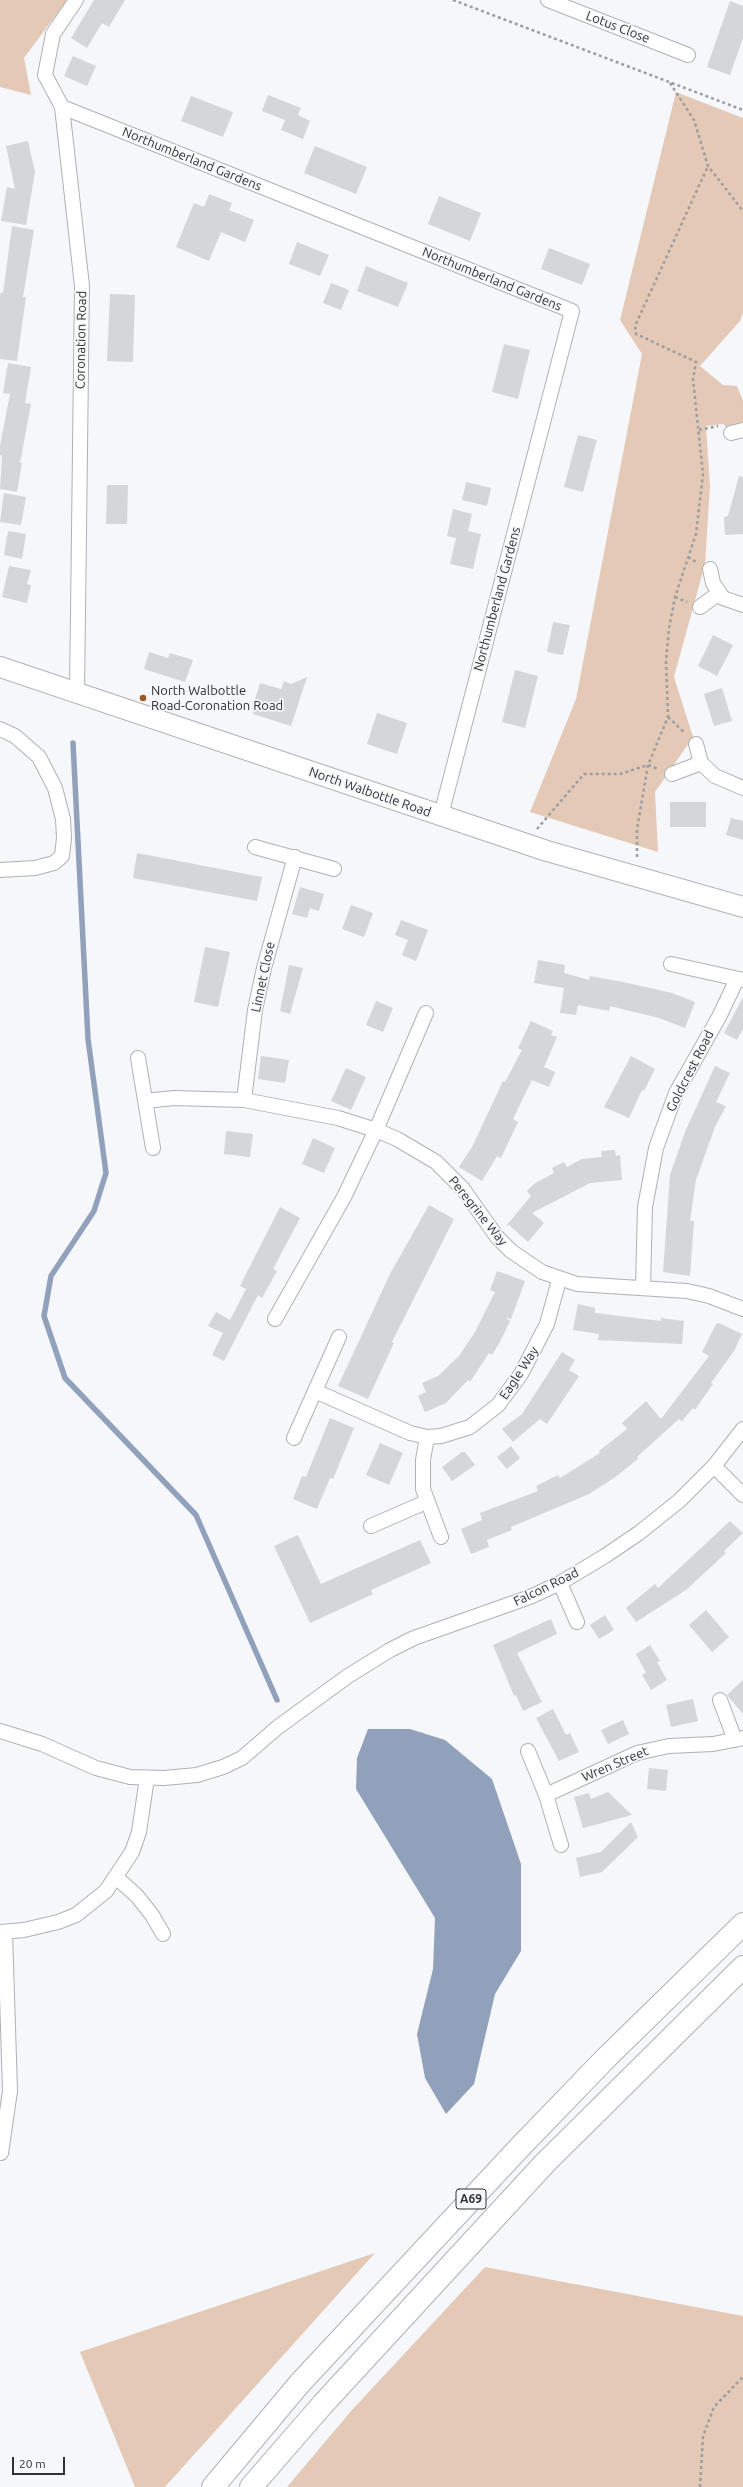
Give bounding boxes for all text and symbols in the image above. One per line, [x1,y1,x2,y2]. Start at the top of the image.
street label: Lotus Close [584,8,652,46]
street label: Northumberland Gardens [120,124,264,194]
street label: Northumberland Gardens [420,244,564,314]
street label: Coronation Road [72,291,90,389]
street label: Northumberland Gardens [470,525,524,673]
place label: North Walbottle Road-Coronation Road [151,683,283,714]
marker: North Walbottle Road-Coronation Road [138,693,148,703]
street label: North Walbottle Road [307,764,433,820]
street label: Linnet Close [248,940,278,1014]
street label: Goldcrest Road [663,1028,717,1114]
street label: Peregrine Way [445,1173,511,1249]
street label: Eagle Way [496,1344,542,1402]
street label: Falcon Road [511,1565,581,1609]
street label: Wren Street [579,1743,651,1785]
road number: A69 [456,2189,486,2209]
scale bar [14,2449,67,2475]
text: 20 m [19,2457,46,2470]

